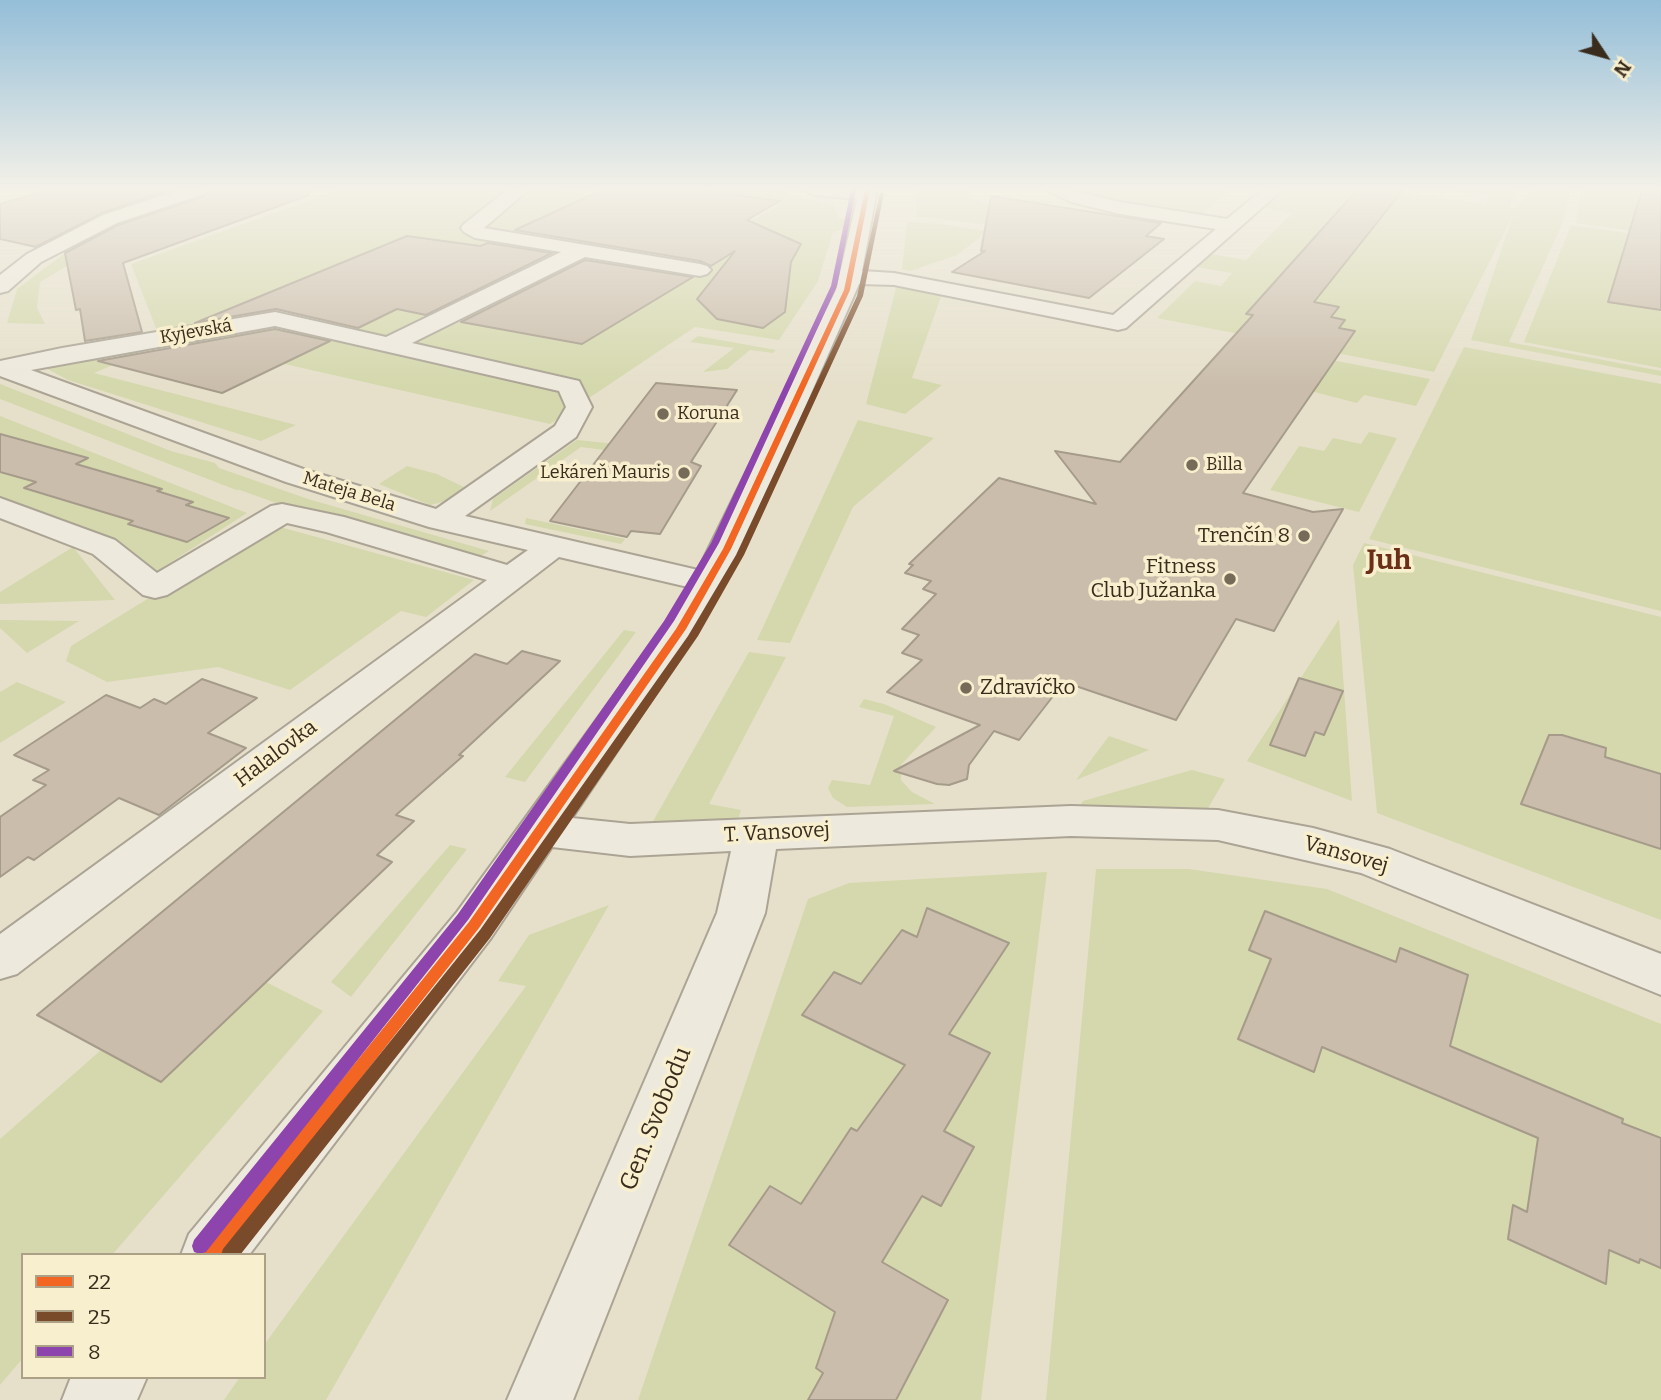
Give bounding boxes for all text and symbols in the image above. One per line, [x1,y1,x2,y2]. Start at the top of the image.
north arrow [1570,21,1640,91]
text: N [1609,56,1636,81]
street label: Kyjevská [158,315,234,349]
place label: Koruna [677,403,740,425]
marker: Koruna [655,406,671,422]
place label: Billa [1206,454,1243,476]
marker: Billa [1184,457,1200,473]
place label: Lekáreň Mauris [540,462,670,484]
marker: Lekáreň Mauris [676,465,692,481]
street label: Mateja Bela [300,468,398,516]
place label: Trenčín 8 [1198,523,1290,549]
marker: Trenčín 8 [1296,528,1312,544]
district label: Juh [1367,544,1411,578]
place label: Fitness Club Južanka [1090,554,1216,604]
marker: Fitness Club Južanka [1222,571,1238,587]
place label: Zdravíčko [980,675,1076,701]
marker: Zdravíčko [958,680,974,696]
street label: Halalovka [230,715,322,793]
street label: T. Vansovej [723,818,831,848]
street label: Vansovej [1301,831,1391,879]
street label: Gen. Svobodu [614,1043,698,1195]
legend [21,1253,266,1379]
text: 22 [88,1269,111,1295]
text: 25 [88,1304,111,1330]
text: 8 [88,1339,101,1365]

